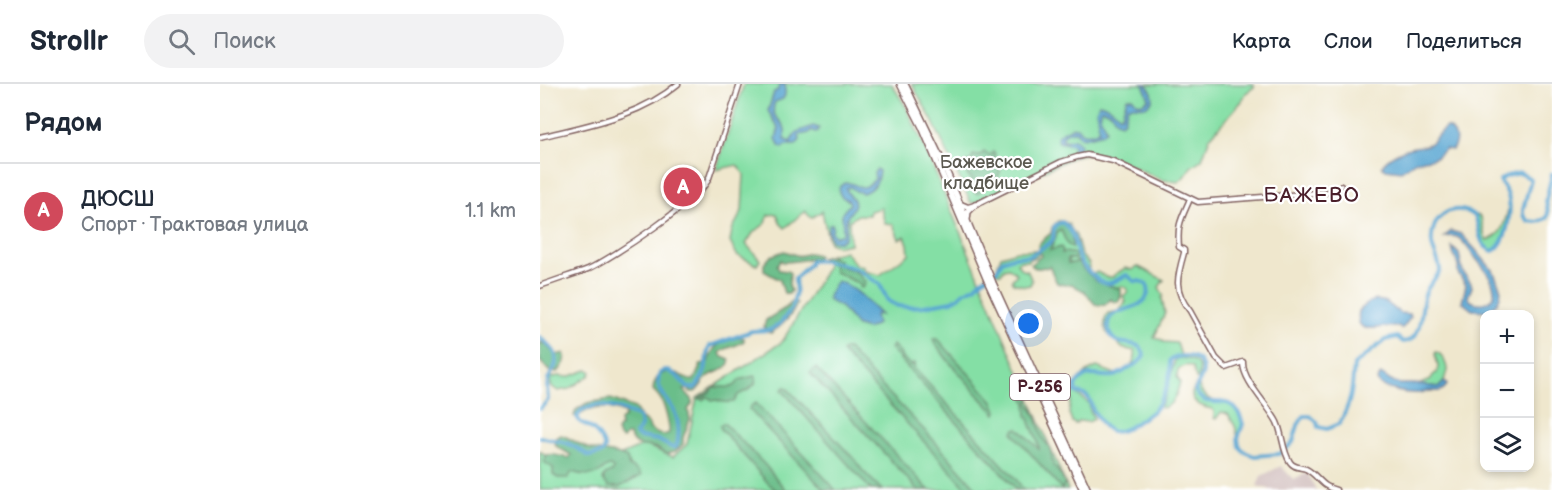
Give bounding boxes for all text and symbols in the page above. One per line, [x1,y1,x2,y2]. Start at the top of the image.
search box [144,14,564,68]
text: Strollr [30,25,108,58]
icon: search [165,25,198,58]
text: Поиск [213,28,276,55]
text: Карта [1232,29,1291,54]
text: Слои [1324,29,1373,54]
text: Поделиться [1406,29,1522,54]
text: Рядом [24,108,102,139]
park label: Бажевское кладбище [940,152,1032,194]
pin: A [664,164,702,210]
district label: БАЖЕВО [1264,183,1360,208]
text: ДЮСШ [81,186,155,213]
text: A [37,199,50,223]
text: 1.1 km [465,199,516,223]
text: Спорт · Трактовая улица [81,213,309,237]
your location [1014,309,1043,338]
map controls [1480,310,1534,472]
button: + [1480,310,1534,364]
button: − [1480,364,1534,418]
road number: Р-256 [1010,374,1070,400]
button: layers [1480,418,1534,472]

